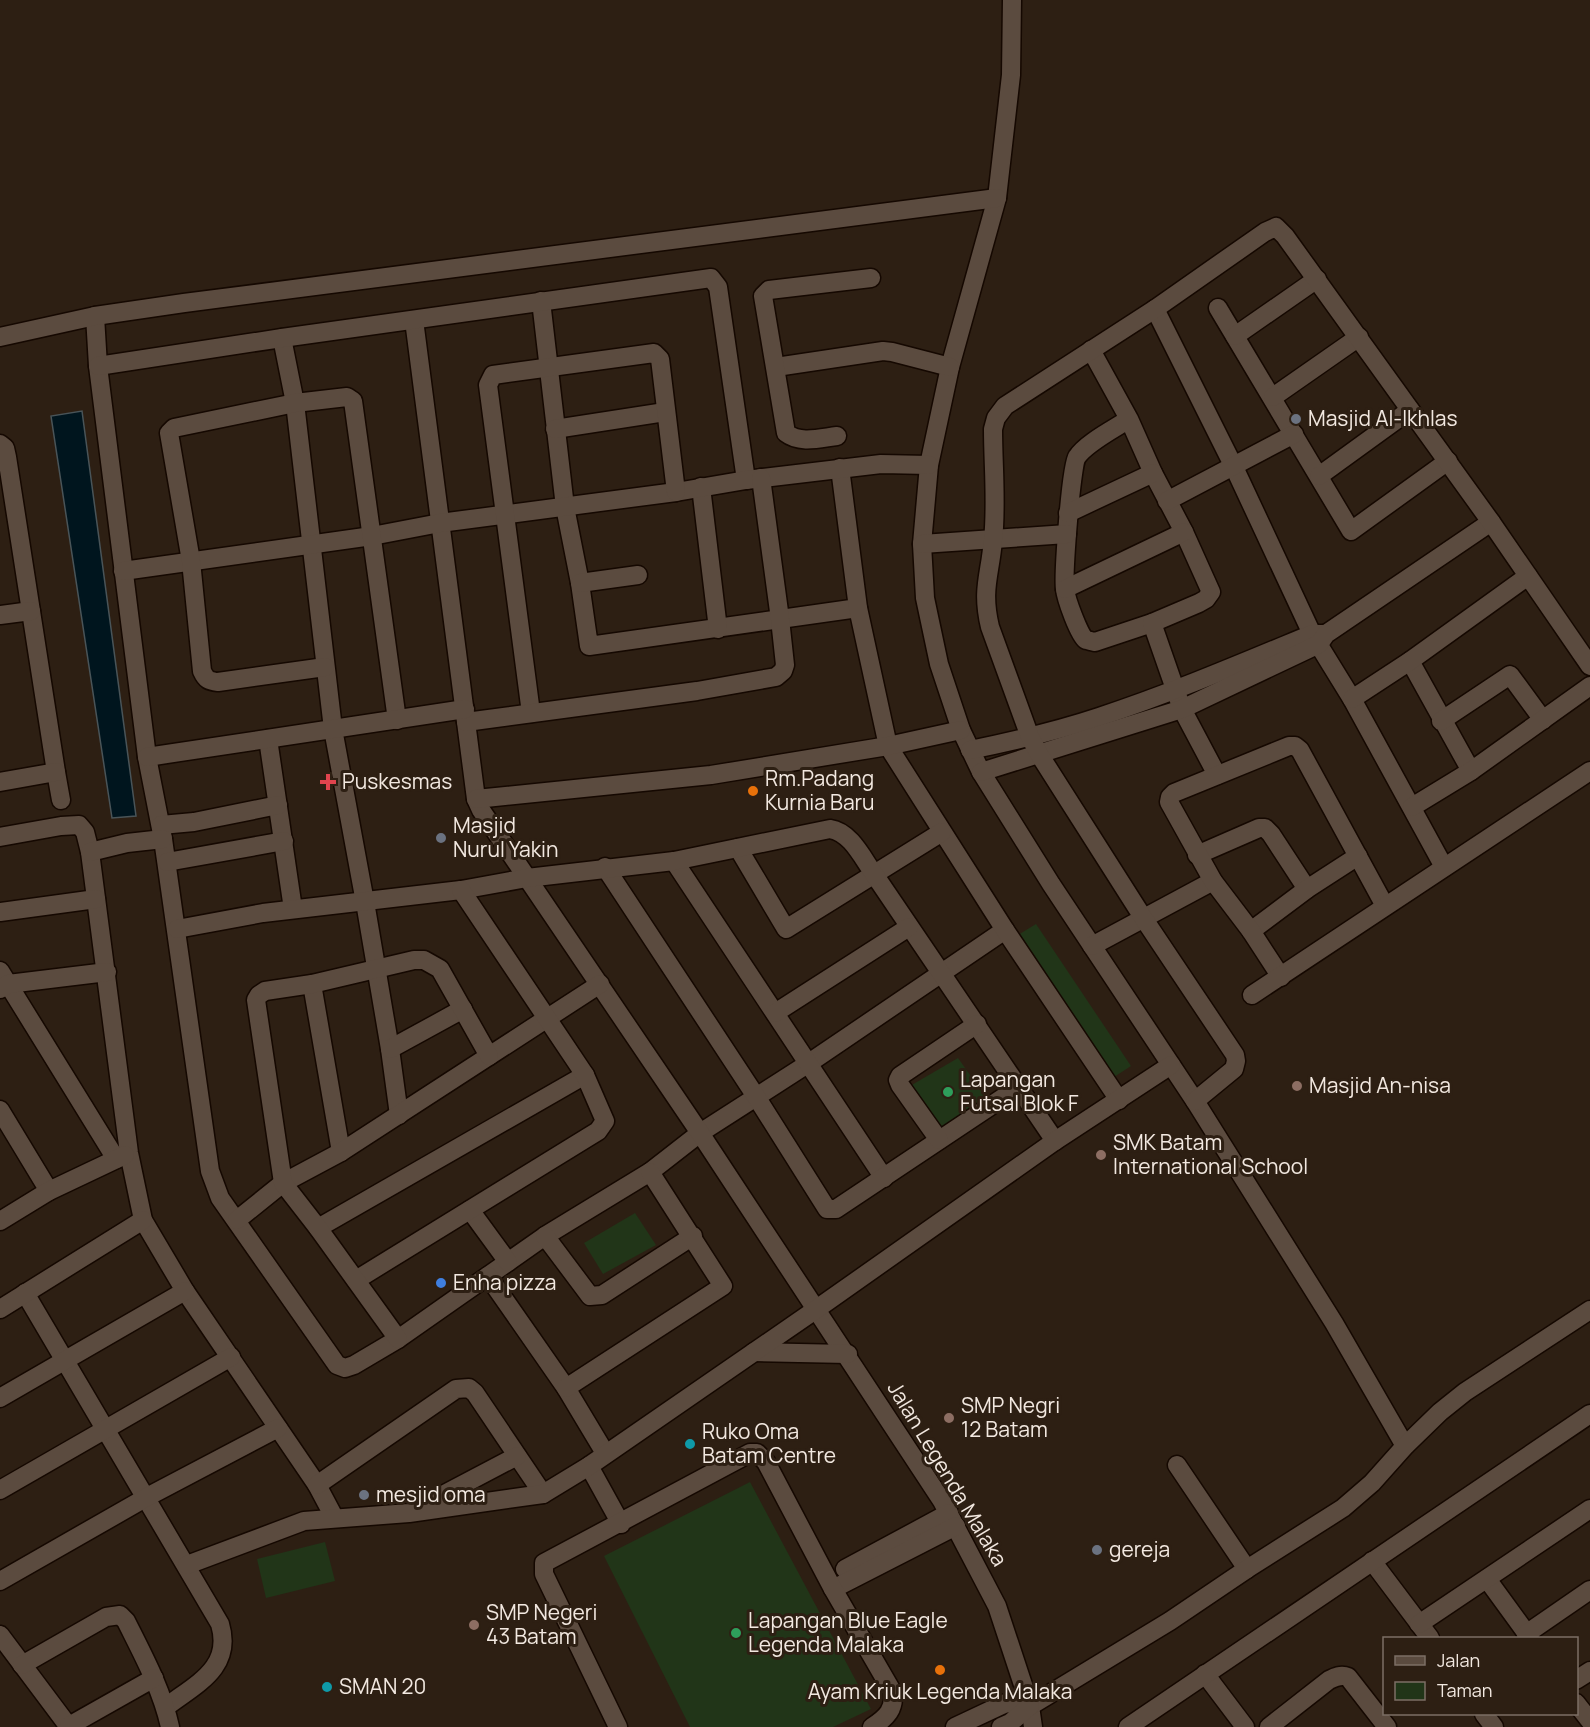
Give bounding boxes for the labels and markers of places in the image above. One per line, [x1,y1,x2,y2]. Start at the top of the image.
place label: Masjid Al-Ikhlas [1308,404,1458,432]
marker: Masjid Al-Ikhlas [1289,412,1303,426]
place label: Rm.Padang Kurnia Baru [765,764,875,816]
place label: Puskesmas [342,767,452,795]
marker: Puskesmas [319,773,337,791]
marker: Rm.Padang Kurnia Baru [746,784,760,798]
place label: Masjid Nurul Yakin [453,811,558,863]
marker: Masjid Nurul Yakin [434,831,448,845]
place label: Lapangan Futsal Blok F [960,1065,1079,1117]
place label: Masjid An-nisa [1309,1071,1451,1099]
marker: Masjid An-nisa [1290,1079,1304,1093]
marker: Lapangan Futsal Blok F [941,1085,955,1099]
place label: SMK Batam International School [1113,1128,1308,1180]
marker: SMK Batam International School [1094,1148,1108,1162]
place label: Enha pizza [453,1268,556,1296]
marker: Enha pizza [434,1276,448,1290]
place label: SMP Negri 12 Batam [961,1391,1060,1443]
marker: SMP Negri 12 Batam [942,1411,956,1425]
place label: Ruko Oma Batam Centre [702,1417,836,1469]
marker: Ruko Oma Batam Centre [683,1437,697,1451]
place label: mesjid oma [376,1480,486,1508]
marker: mesjid oma [357,1488,371,1502]
place label: gereja [1109,1535,1170,1563]
marker: gereja [1090,1543,1104,1557]
place label: SMP Negeri 43 Batam [486,1598,597,1650]
place label: Lapangan Blue Eagle Legenda Malaka [748,1606,948,1658]
marker: SMP Negeri 43 Batam [467,1618,481,1632]
marker: Lapangan Blue Eagle Legenda Malaka [729,1626,743,1640]
marker: Ayam Kriuk Legenda Malaka [933,1663,947,1677]
place label: SMAN 20 [339,1672,426,1700]
place label: Ayam Kriuk Legenda Malaka [808,1677,1072,1705]
marker: SMAN 20 [320,1680,334,1694]

